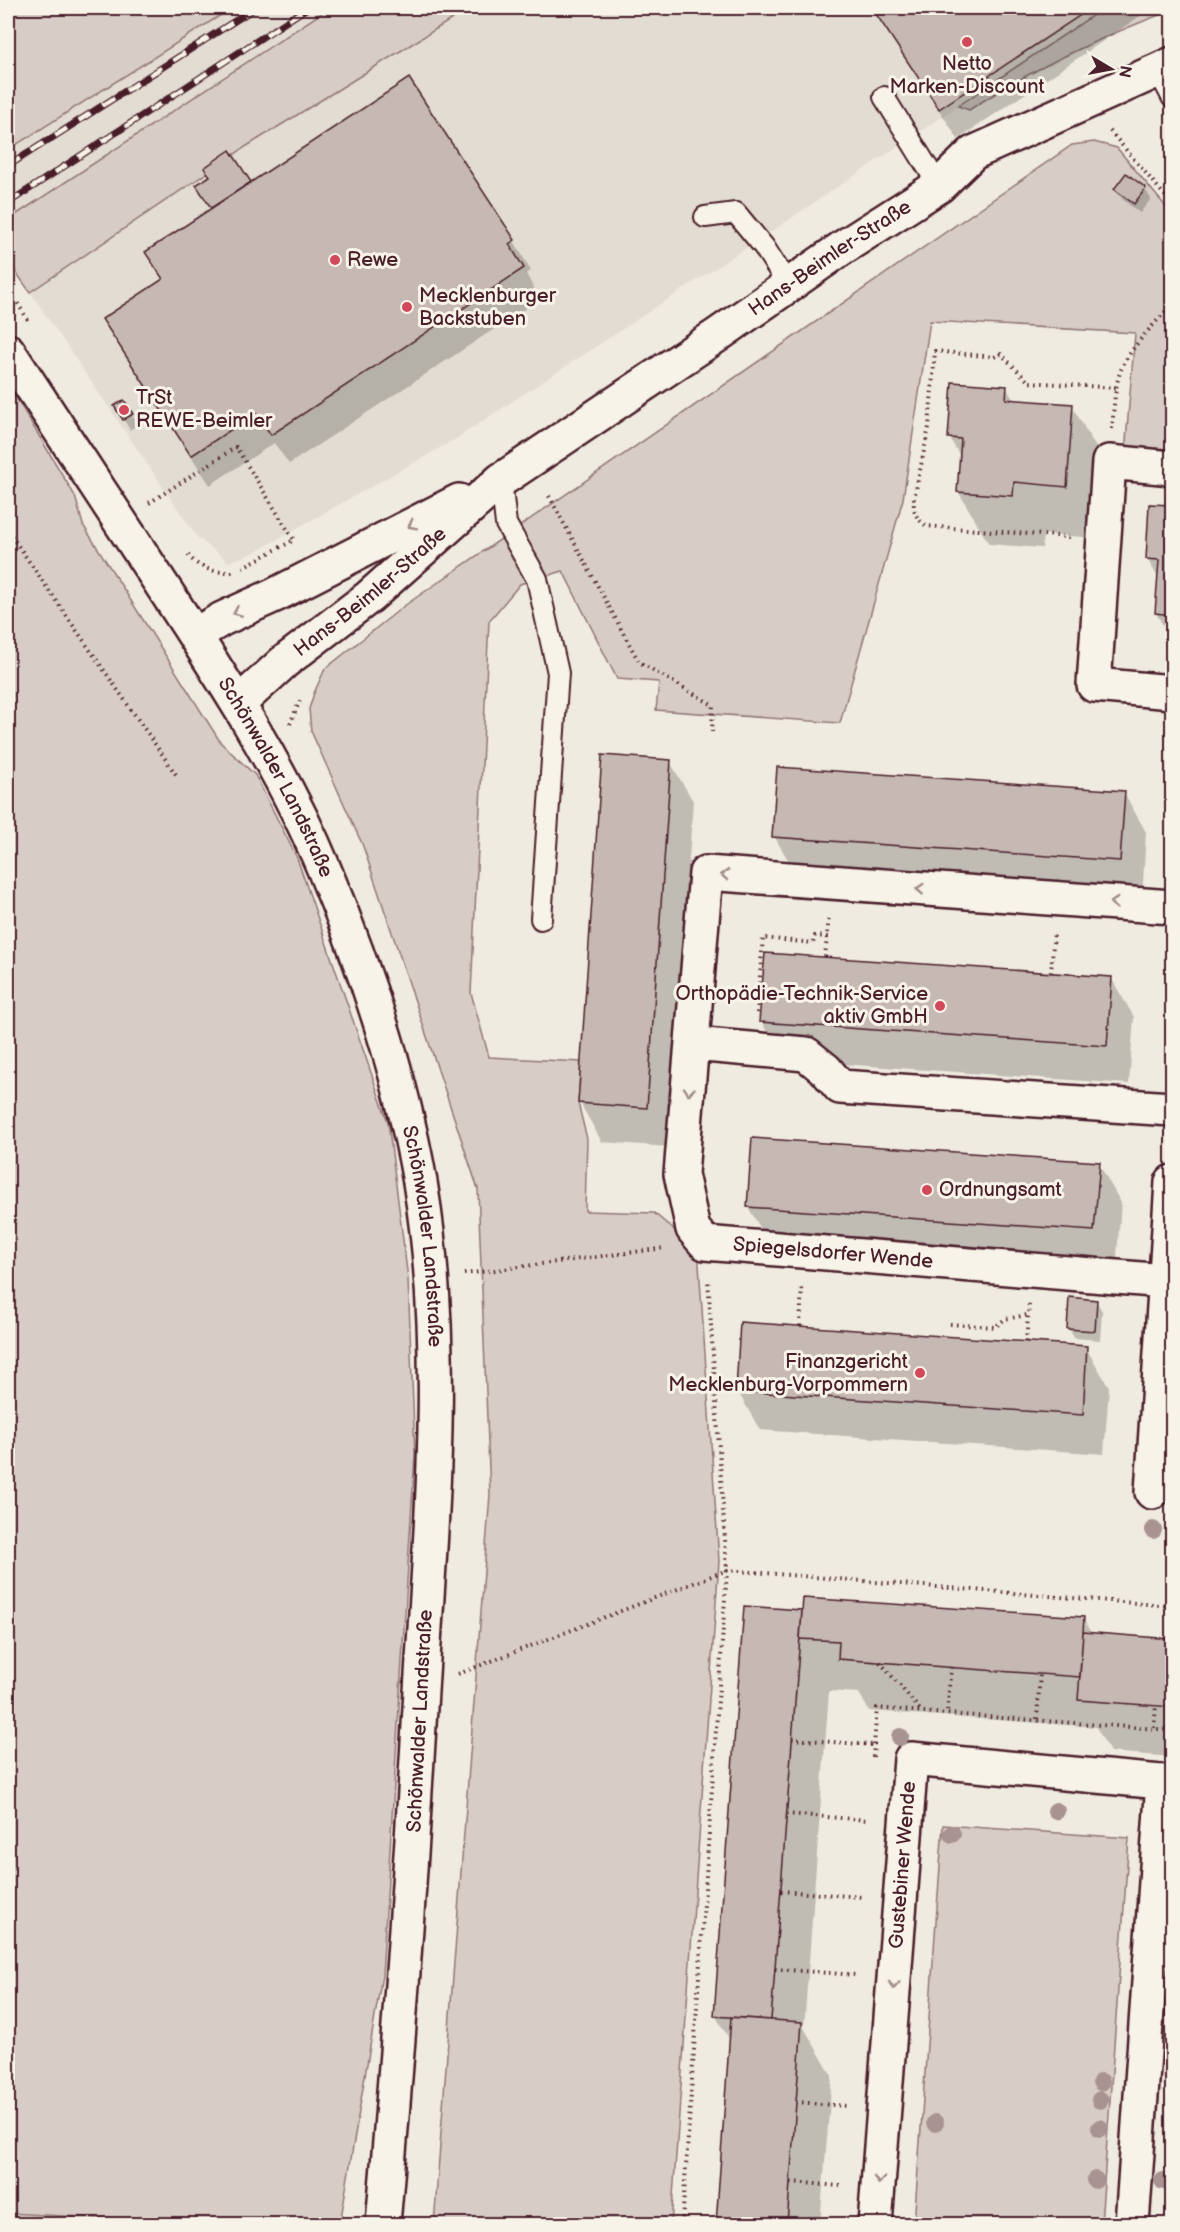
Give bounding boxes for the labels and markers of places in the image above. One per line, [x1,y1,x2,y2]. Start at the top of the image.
marker: Netto Marken-Discount [960,35,974,49]
place label: Netto Marken-Discount [889,52,1045,99]
place label: Rewe [347,248,398,272]
marker: Rewe [328,253,342,267]
place label: Mecklenburger Backstuben [419,284,557,331]
marker: Mecklenburger Backstuben [400,300,414,314]
place label: TrSt REWE-Beimler [136,386,273,433]
marker: TrSt REWE-Beimler [117,403,131,417]
place label: Orthopädie-Technik-Service aktiv GmbH [676,982,928,1029]
marker: Orthopädie-Technik-Service aktiv GmbH [933,999,947,1013]
place label: Ordnungsamt [939,1178,1062,1202]
marker: Ordnungsamt [920,1183,934,1197]
place label: Finanzgericht Mecklenburg-Vorpommern [668,1350,908,1397]
marker: Finanzgericht Mecklenburg-Vorpommern [913,1366,927,1380]

